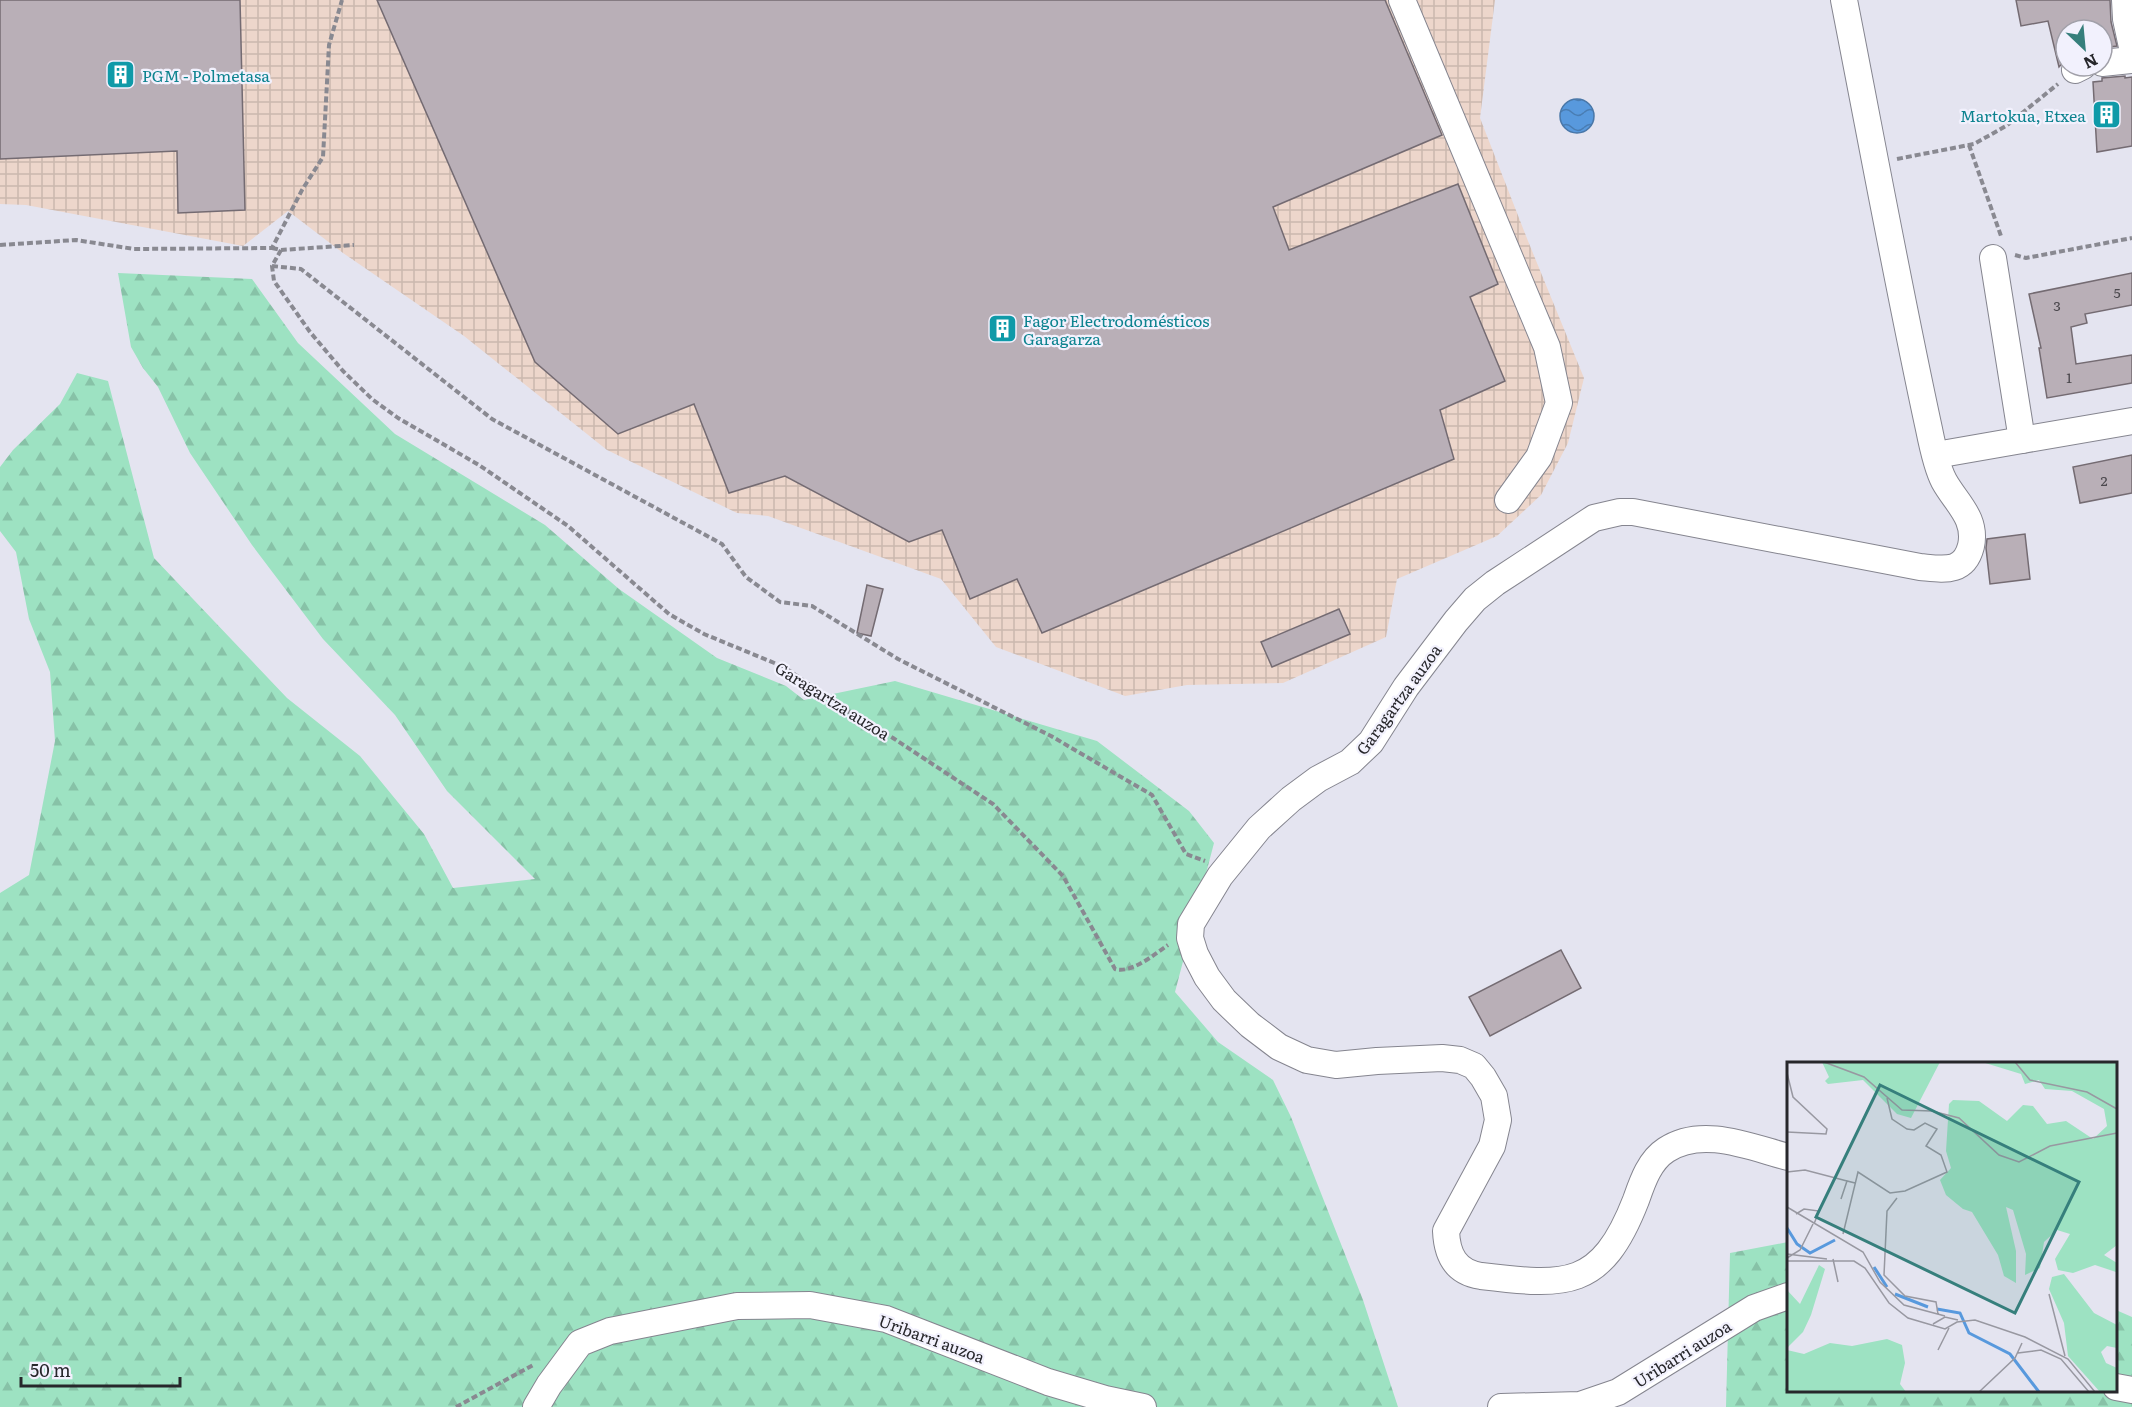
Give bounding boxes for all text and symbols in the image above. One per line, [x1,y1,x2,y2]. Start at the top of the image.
north arrow [2054,18,2114,78]
text: N [2080,49,2102,76]
building icon: PGM - Polmetasa [105,59,137,91]
place label: PGM - Polmetasa [142,63,270,87]
building icon: Martokua, Etxea [2091,99,2123,131]
place label: Martokua, Etxea [1960,103,2086,127]
house number: 5 [2113,282,2121,302]
house number: 3 [2053,295,2061,315]
place label: Fagor Electrodomésticos Garagarza [1023,308,1209,350]
building icon: Fagor Electrodomésticos Garagarza [986,313,1018,345]
house number: 1 [2066,367,2072,387]
house number: 2 [2100,470,2108,490]
street label: Garagartza auzoa [1350,638,1447,759]
street label: Garagartza auzoa [771,655,896,745]
inset map [1787,1062,2117,1392]
street label: Uribarri auzoa [876,1308,989,1368]
street label: Uribarri auzoa [1628,1313,1736,1393]
scale bar [21,1350,180,1388]
text: 50 m [30,1356,71,1383]

